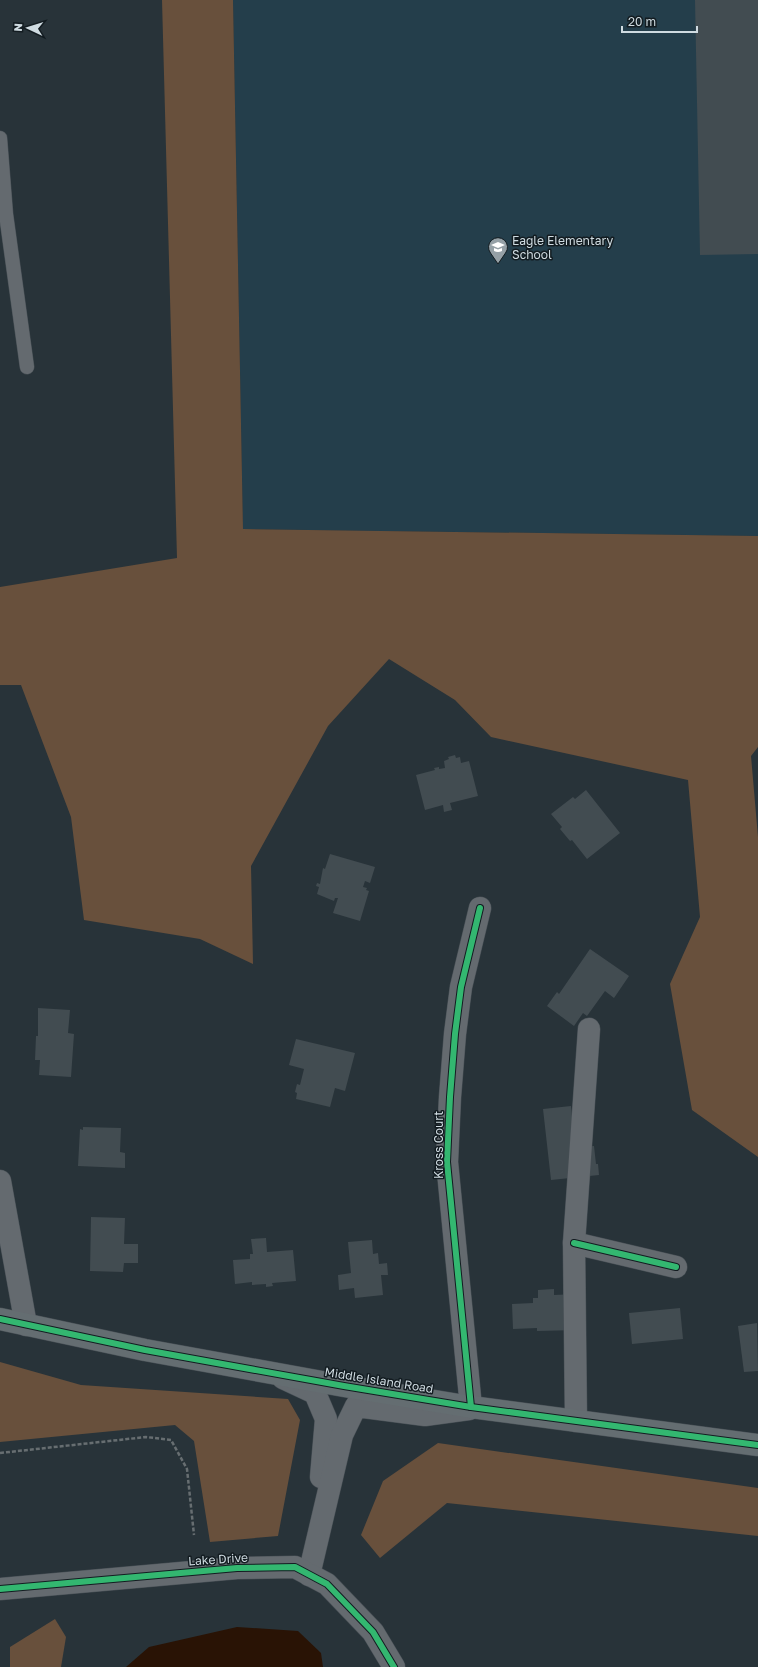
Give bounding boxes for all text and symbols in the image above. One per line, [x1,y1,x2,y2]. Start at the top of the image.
north arrow [8,8,48,48]
scale bar [622,8,697,34]
text: 20 m [628,14,656,29]
text: N [11,23,24,32]
place label: Eagle Elementary School [512,233,614,262]
school or university icon: Eagle Elementary School [487,236,509,264]
street label: Kross Court [431,1111,446,1179]
street label: Middle Island Road [324,1364,434,1396]
street label: Lake Drive [188,1549,248,1569]

